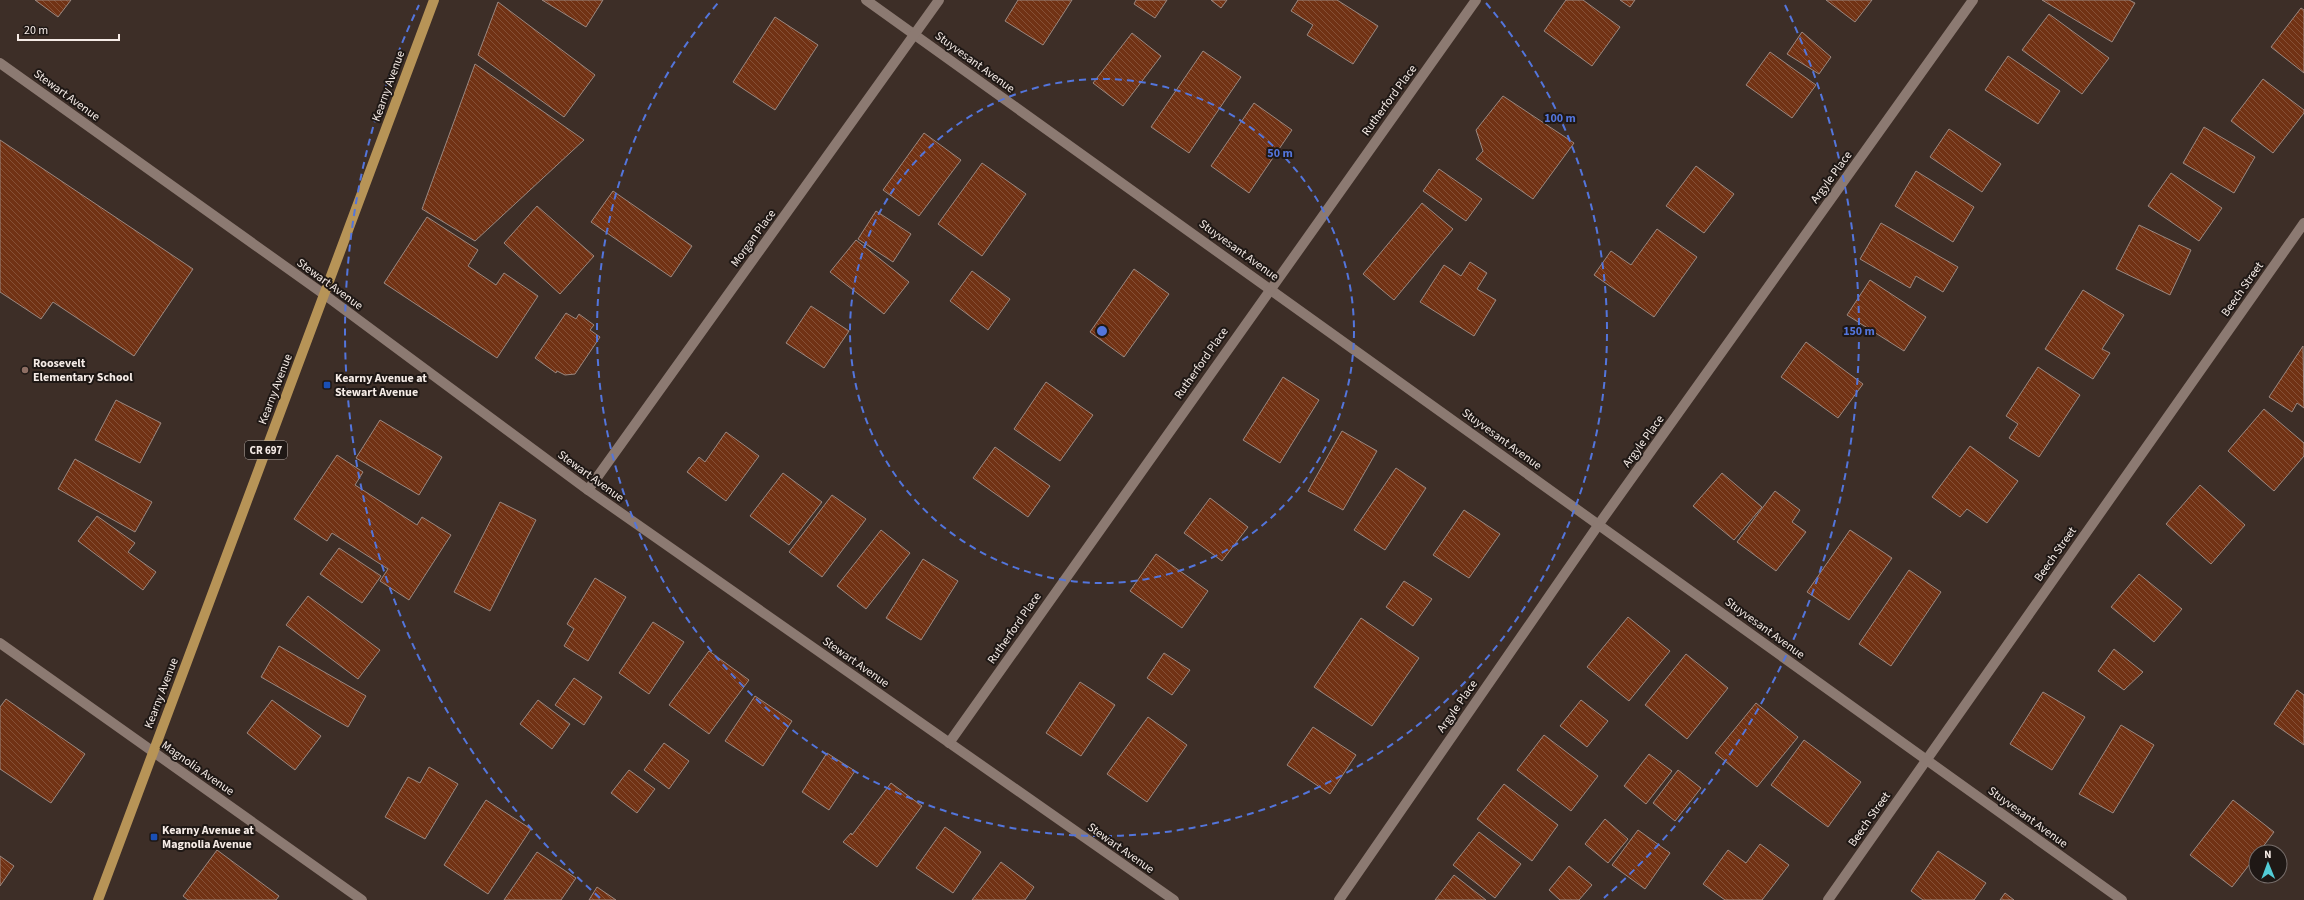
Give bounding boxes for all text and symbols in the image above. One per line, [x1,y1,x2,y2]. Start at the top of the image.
scale bar [18,16,119,42]
text: 20 m [24,22,48,39]
street label: Stuyvesant Avenue [931,28,1018,97]
street label: Kearny Avenue [368,48,409,124]
street label: Rutherford Place [1358,61,1421,139]
street label: Stewart Avenue [30,66,103,125]
text: 100 m [1544,110,1576,127]
text: 50 m [1267,145,1293,162]
street label: Argyle Place [1807,148,1856,207]
street label: Morgan Place [727,206,780,270]
street label: Stuyvesant Avenue [1195,216,1282,285]
street label: Stewart Avenue [293,255,366,314]
street label: Beech Street [2217,258,2268,320]
text: 150 m [1843,323,1875,340]
centre of rings [1095,324,1109,338]
street label: Rutherford Place [1170,324,1233,403]
street label: Kearny Avenue [254,351,297,427]
place label: Roosevelt Elementary School [33,355,133,386]
marker: Roosevelt Elementary School [20,365,30,375]
place label: Kearny Avenue at Stewart Avenue [335,370,427,401]
marker: Kearny Avenue at Stewart Avenue [322,380,332,390]
street label: Stuyvesant Avenue [1458,405,1545,474]
street label: Argyle Place [1619,412,1668,471]
road number: CR 697 [245,441,287,459]
street label: Stewart Avenue [554,447,627,506]
street label: Beech Street [2030,523,2081,585]
street label: Rutherford Place [983,589,1046,668]
street label: Stuyvesant Avenue [1721,594,1808,663]
street label: Stewart Avenue [819,633,893,692]
street label: Kearny Avenue [140,655,183,731]
street label: Argyle Place [1433,676,1482,736]
street label: Magnolia Avenue [158,737,238,800]
street label: Stuyvesant Avenue [1984,783,2071,852]
street label: Beech Street [1844,788,1895,850]
street label: Stewart Avenue [1084,819,1158,878]
place label: Kearny Avenue at Magnolia Avenue [162,822,254,853]
marker: Kearny Avenue at Magnolia Avenue [149,832,159,842]
north arrow [2248,844,2288,884]
text: N [2264,847,2272,862]

